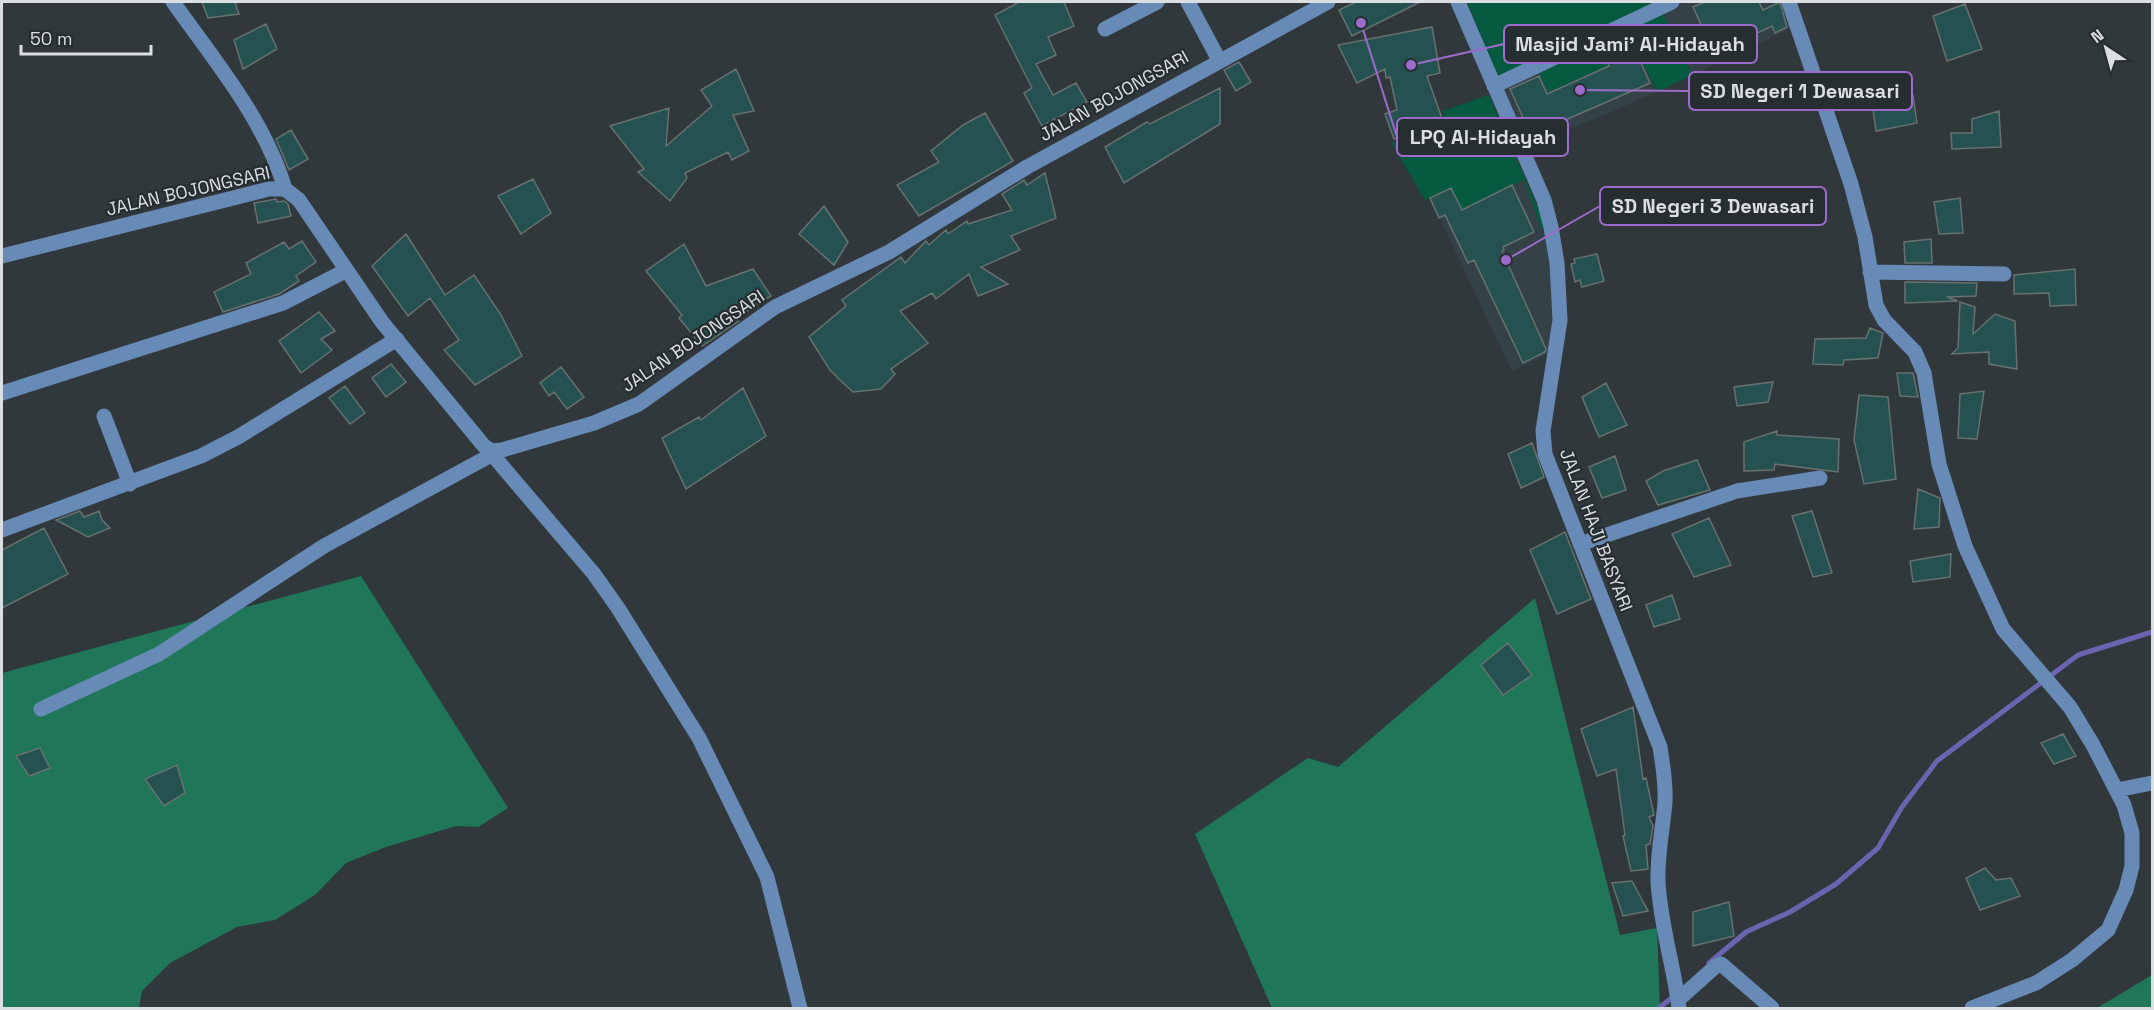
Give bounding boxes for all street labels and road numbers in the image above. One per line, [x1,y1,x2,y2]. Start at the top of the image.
street label: JALAN BOJONGSARI [1035,45,1193,146]
street label: JALAN BOJONGSARI [104,160,272,221]
street label: JALAN BOJONGSARI [617,284,769,397]
street label: JALAN HAJI BASYARI [1555,445,1638,614]

